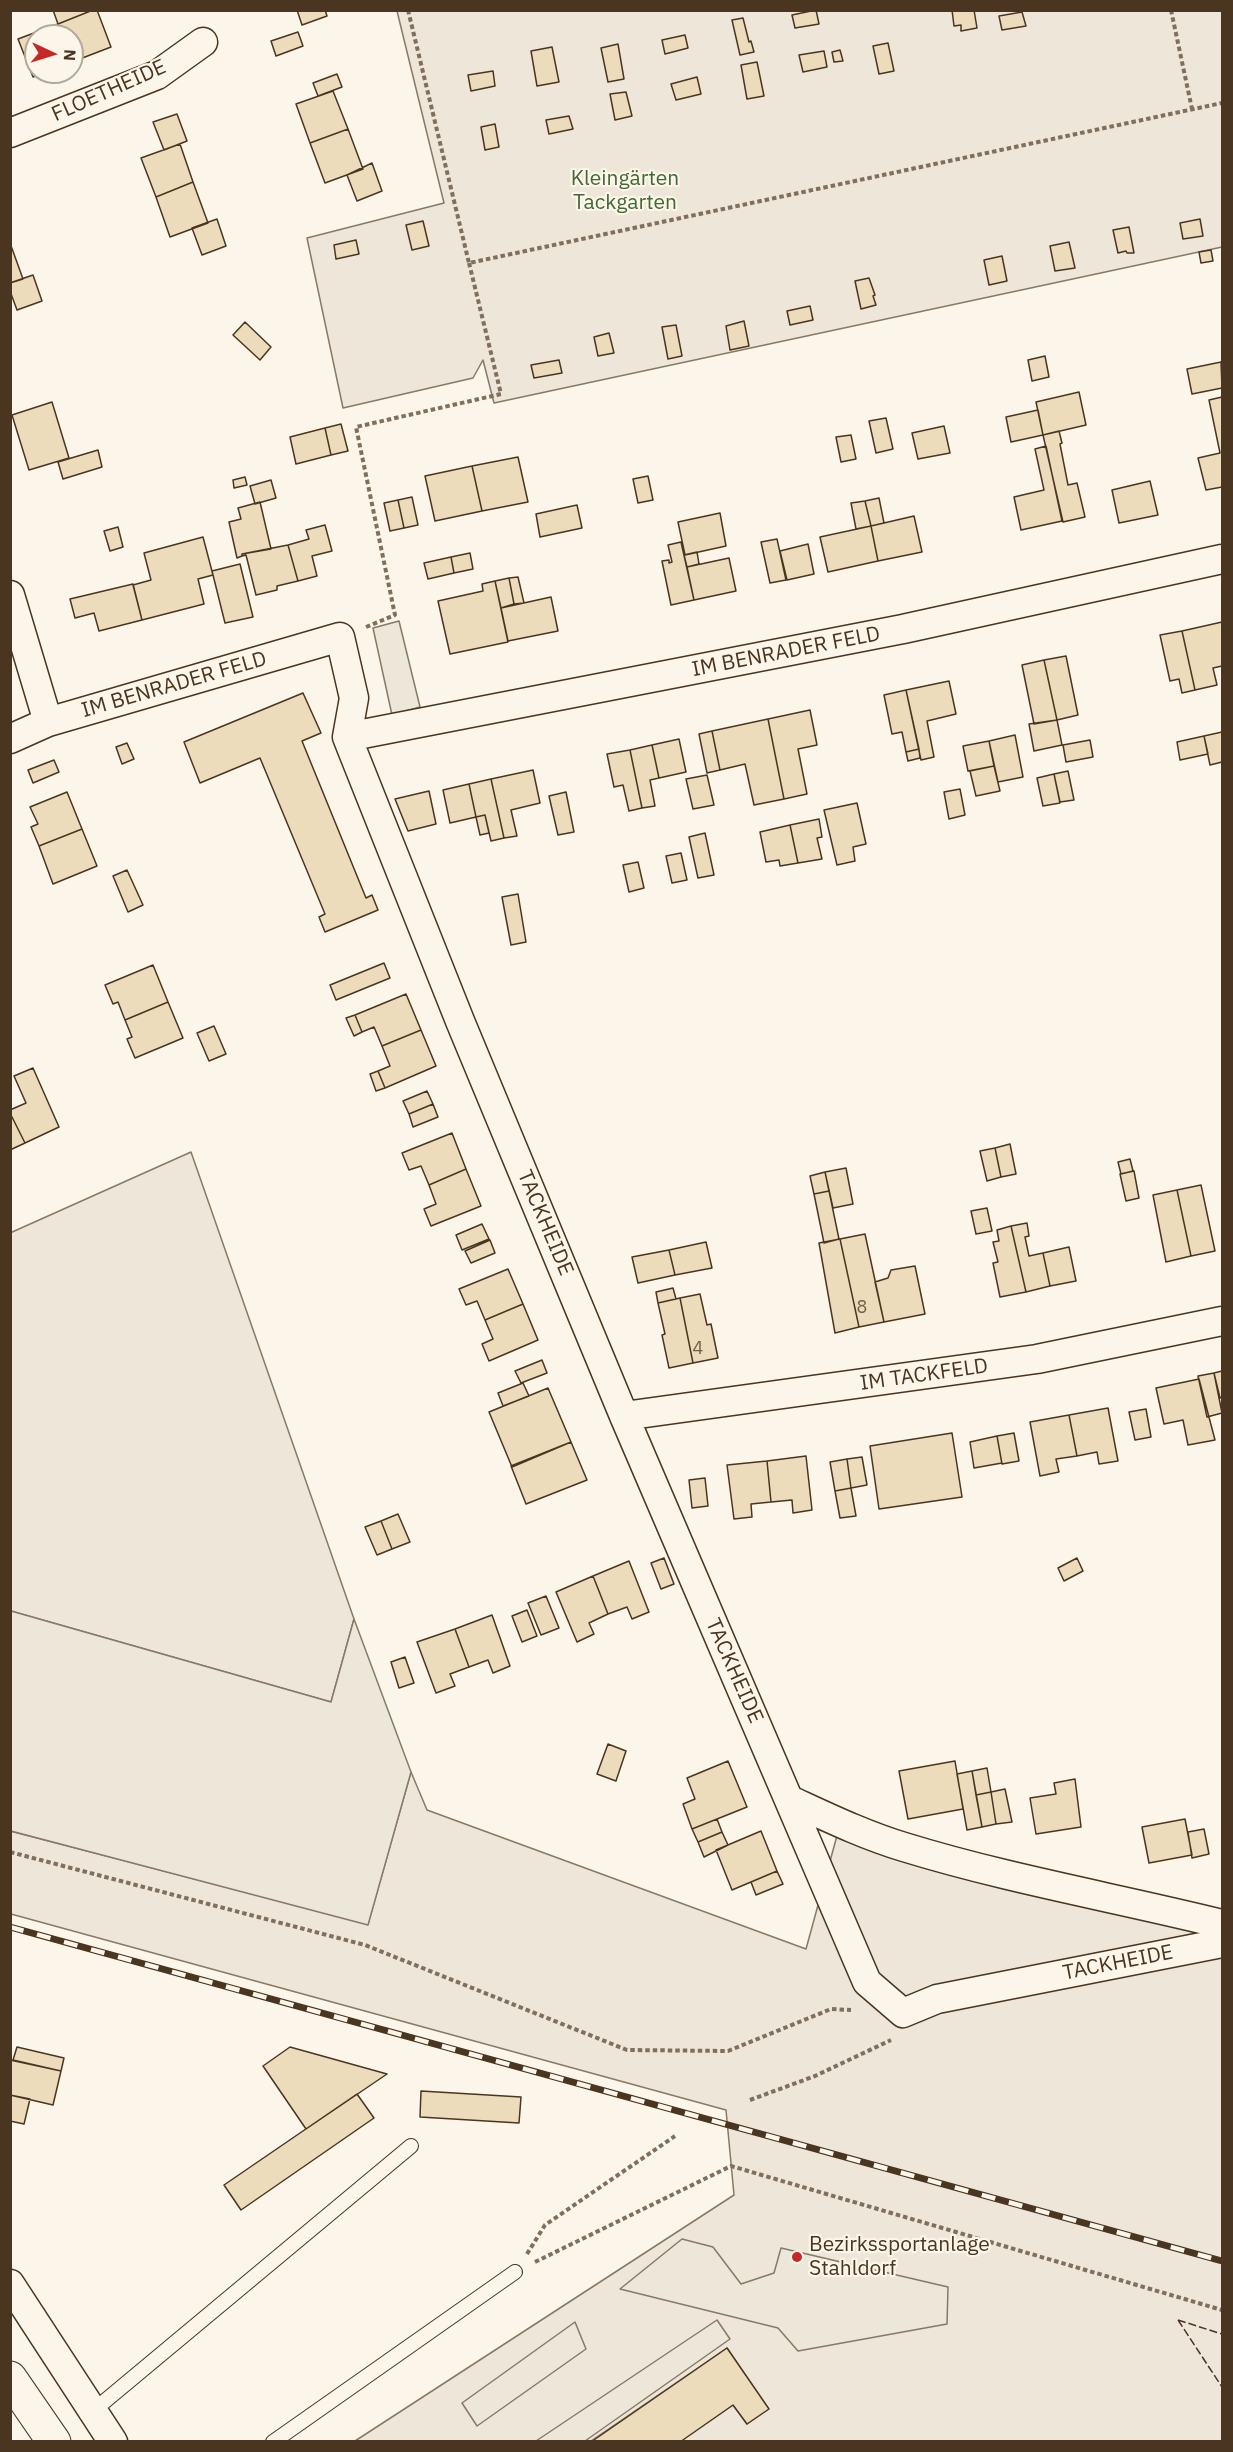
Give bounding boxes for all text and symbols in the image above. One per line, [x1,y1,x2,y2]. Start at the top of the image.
north arrow [24,24,84,84]
text: N [60,49,80,62]
street label: FLOETHEIDE [48,55,170,127]
park label: Kleingärten Tackgarten [571,166,679,216]
street label: IM BENRADER FELD [690,621,882,683]
street label: IM BENRADER FELD [79,647,269,723]
street label: TACKHEIDE [512,1167,578,1279]
house number: 8 [857,1297,867,1319]
house number: 4 [693,1338,703,1360]
street label: IM TACKFELD [858,1354,990,1396]
street label: TACKHEIDE [700,1615,768,1727]
street label: TACKHEIDE [1061,1940,1175,1986]
place label: Bezirkssportanlage Stahldorf [809,2232,990,2282]
marker: Bezirkssportanlage Stahldorf [790,2250,804,2264]

